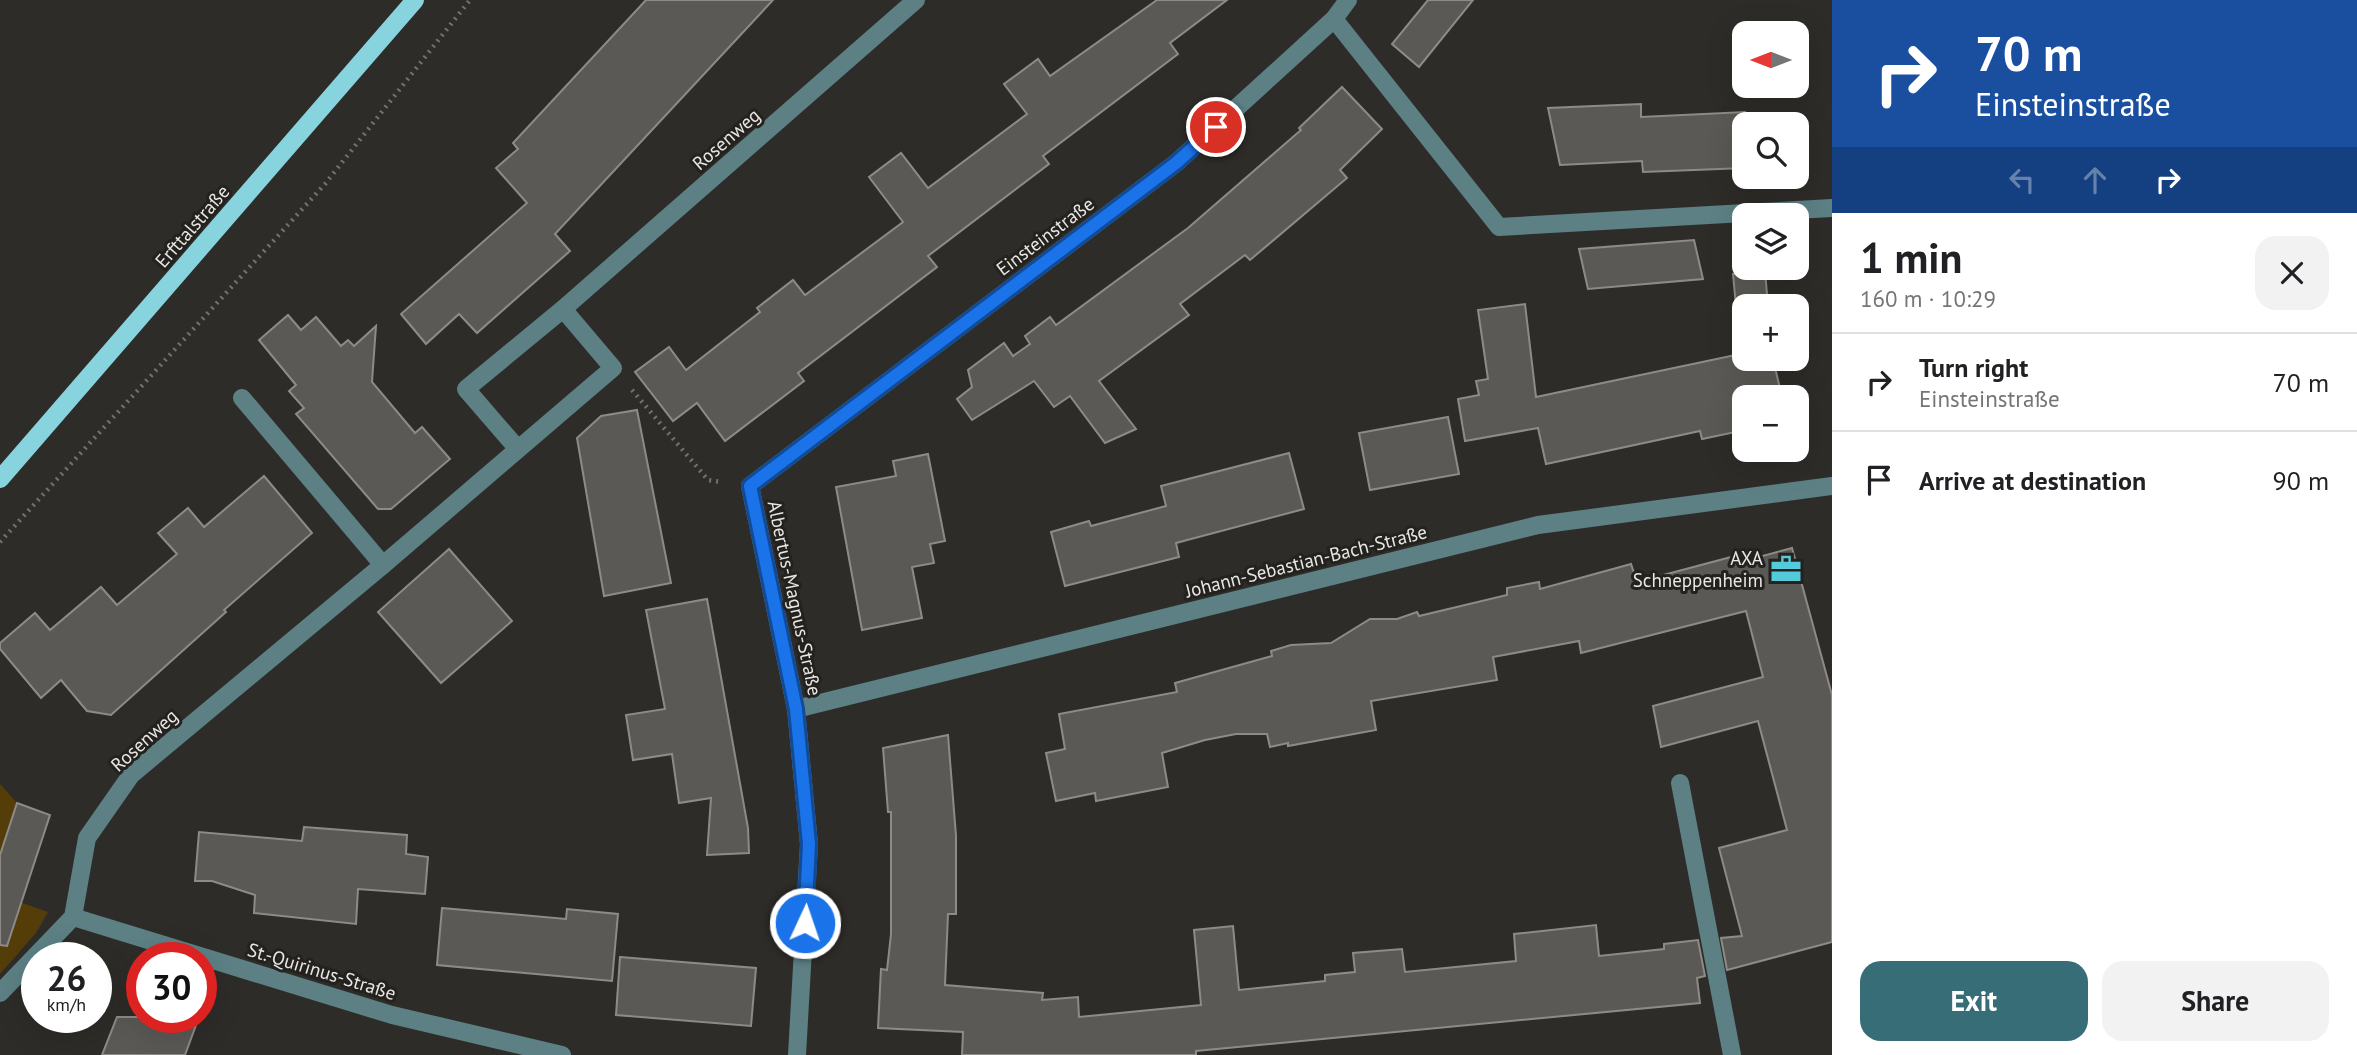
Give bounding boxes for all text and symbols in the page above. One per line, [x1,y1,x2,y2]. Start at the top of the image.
north arrow [1732,21,1810,98]
map controls [1732,21,1809,462]
text: 70 m [1975,21,2082,85]
icon: right [1860,28,1951,119]
text: Einsteinstraße [1975,83,2171,125]
pin [1186,97,1246,157]
street label: Rosenweg [687,103,765,175]
icon: arrive [1197,108,1235,146]
button: search [1732,112,1809,189]
icon: left [2003,161,2041,199]
icon: ahead [2076,161,2114,199]
icon: right [2149,161,2187,199]
street label: Erfttalstraße [150,180,234,272]
street label: Einsteinstraße [991,191,1099,281]
button: layers [1732,203,1809,280]
text: 1 min [1860,230,1962,285]
button: close [2255,236,2329,310]
text: 160 m · 10:29 [1860,284,1996,313]
button: + [1732,294,1809,371]
text: Turn right [1919,351,2028,384]
icon: right [1860,363,1898,401]
text: 70 m [2273,366,2329,399]
text: Einsteinstraße [1919,384,2060,413]
button: − [1732,385,1809,462]
icon: arrive [1860,461,1898,499]
text: Arrive at destination [1919,464,2146,497]
text: 90 m [2273,464,2329,497]
street label: Albertus-Magnus-Straße [763,498,827,698]
street label: Johann-Sebastian-Bach-Straße [1182,519,1429,603]
place label: AXA Schneppenheim [1633,546,1763,592]
office icon: AXA Schneppenheim [1769,552,1803,586]
street label: Rosenweg [105,704,183,776]
position arrow [768,886,842,960]
street label: St.-Quirinus-Straße [245,937,399,1005]
speed limit sign: 30 [126,942,217,1033]
text: 26 [47,955,86,1001]
button: Exit [1860,961,2088,1041]
button: Share [2102,961,2329,1041]
text: km/h [47,993,86,1016]

